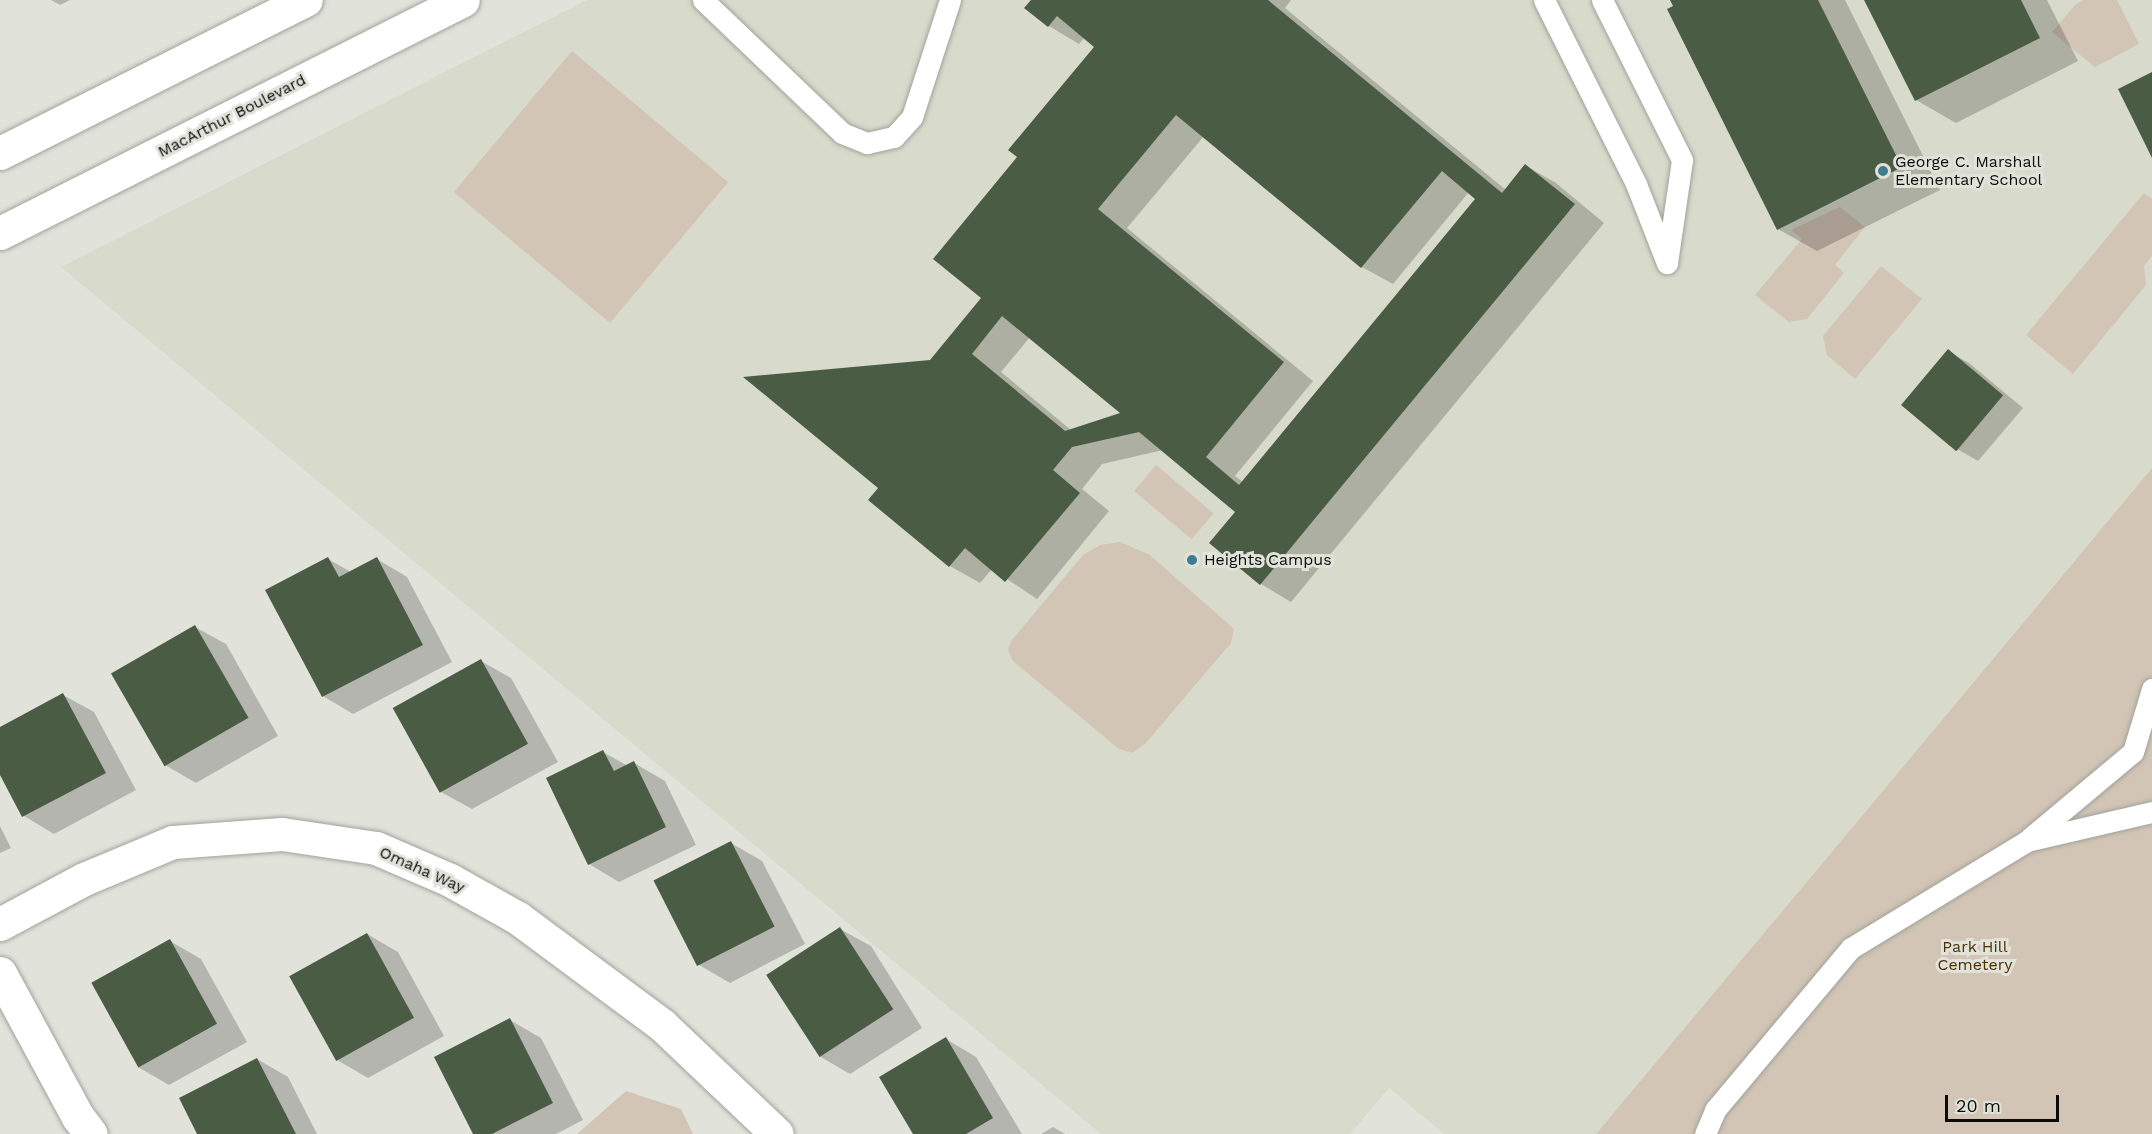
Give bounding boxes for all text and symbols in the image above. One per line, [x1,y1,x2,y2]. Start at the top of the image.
street label: MacArthur Boulevard [155,70,309,162]
place label: George C. Marshall Elementary School [1895,152,2043,190]
marker: George C. Marshall Elementary School [1876,164,1890,178]
place label: Heights Campus [1204,550,1332,570]
marker: Heights Campus [1185,553,1199,567]
street label: Omaha Way [376,842,468,898]
park label: Park Hill Cemetery [1937,937,2013,975]
scale bar [1948,1083,2062,1121]
text: 20 m [1956,1095,2001,1116]

